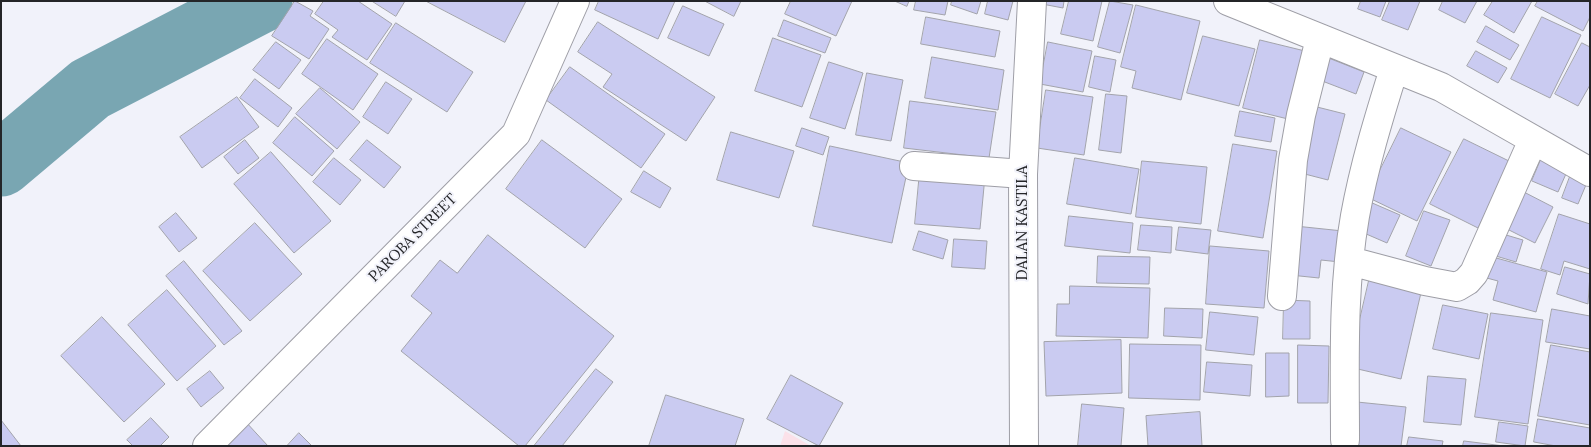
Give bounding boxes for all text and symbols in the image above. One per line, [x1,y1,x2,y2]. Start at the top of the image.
street label: DALAN KASTILA [1014,165,1032,281]
street label: PAROBA STREET [365,190,461,286]

